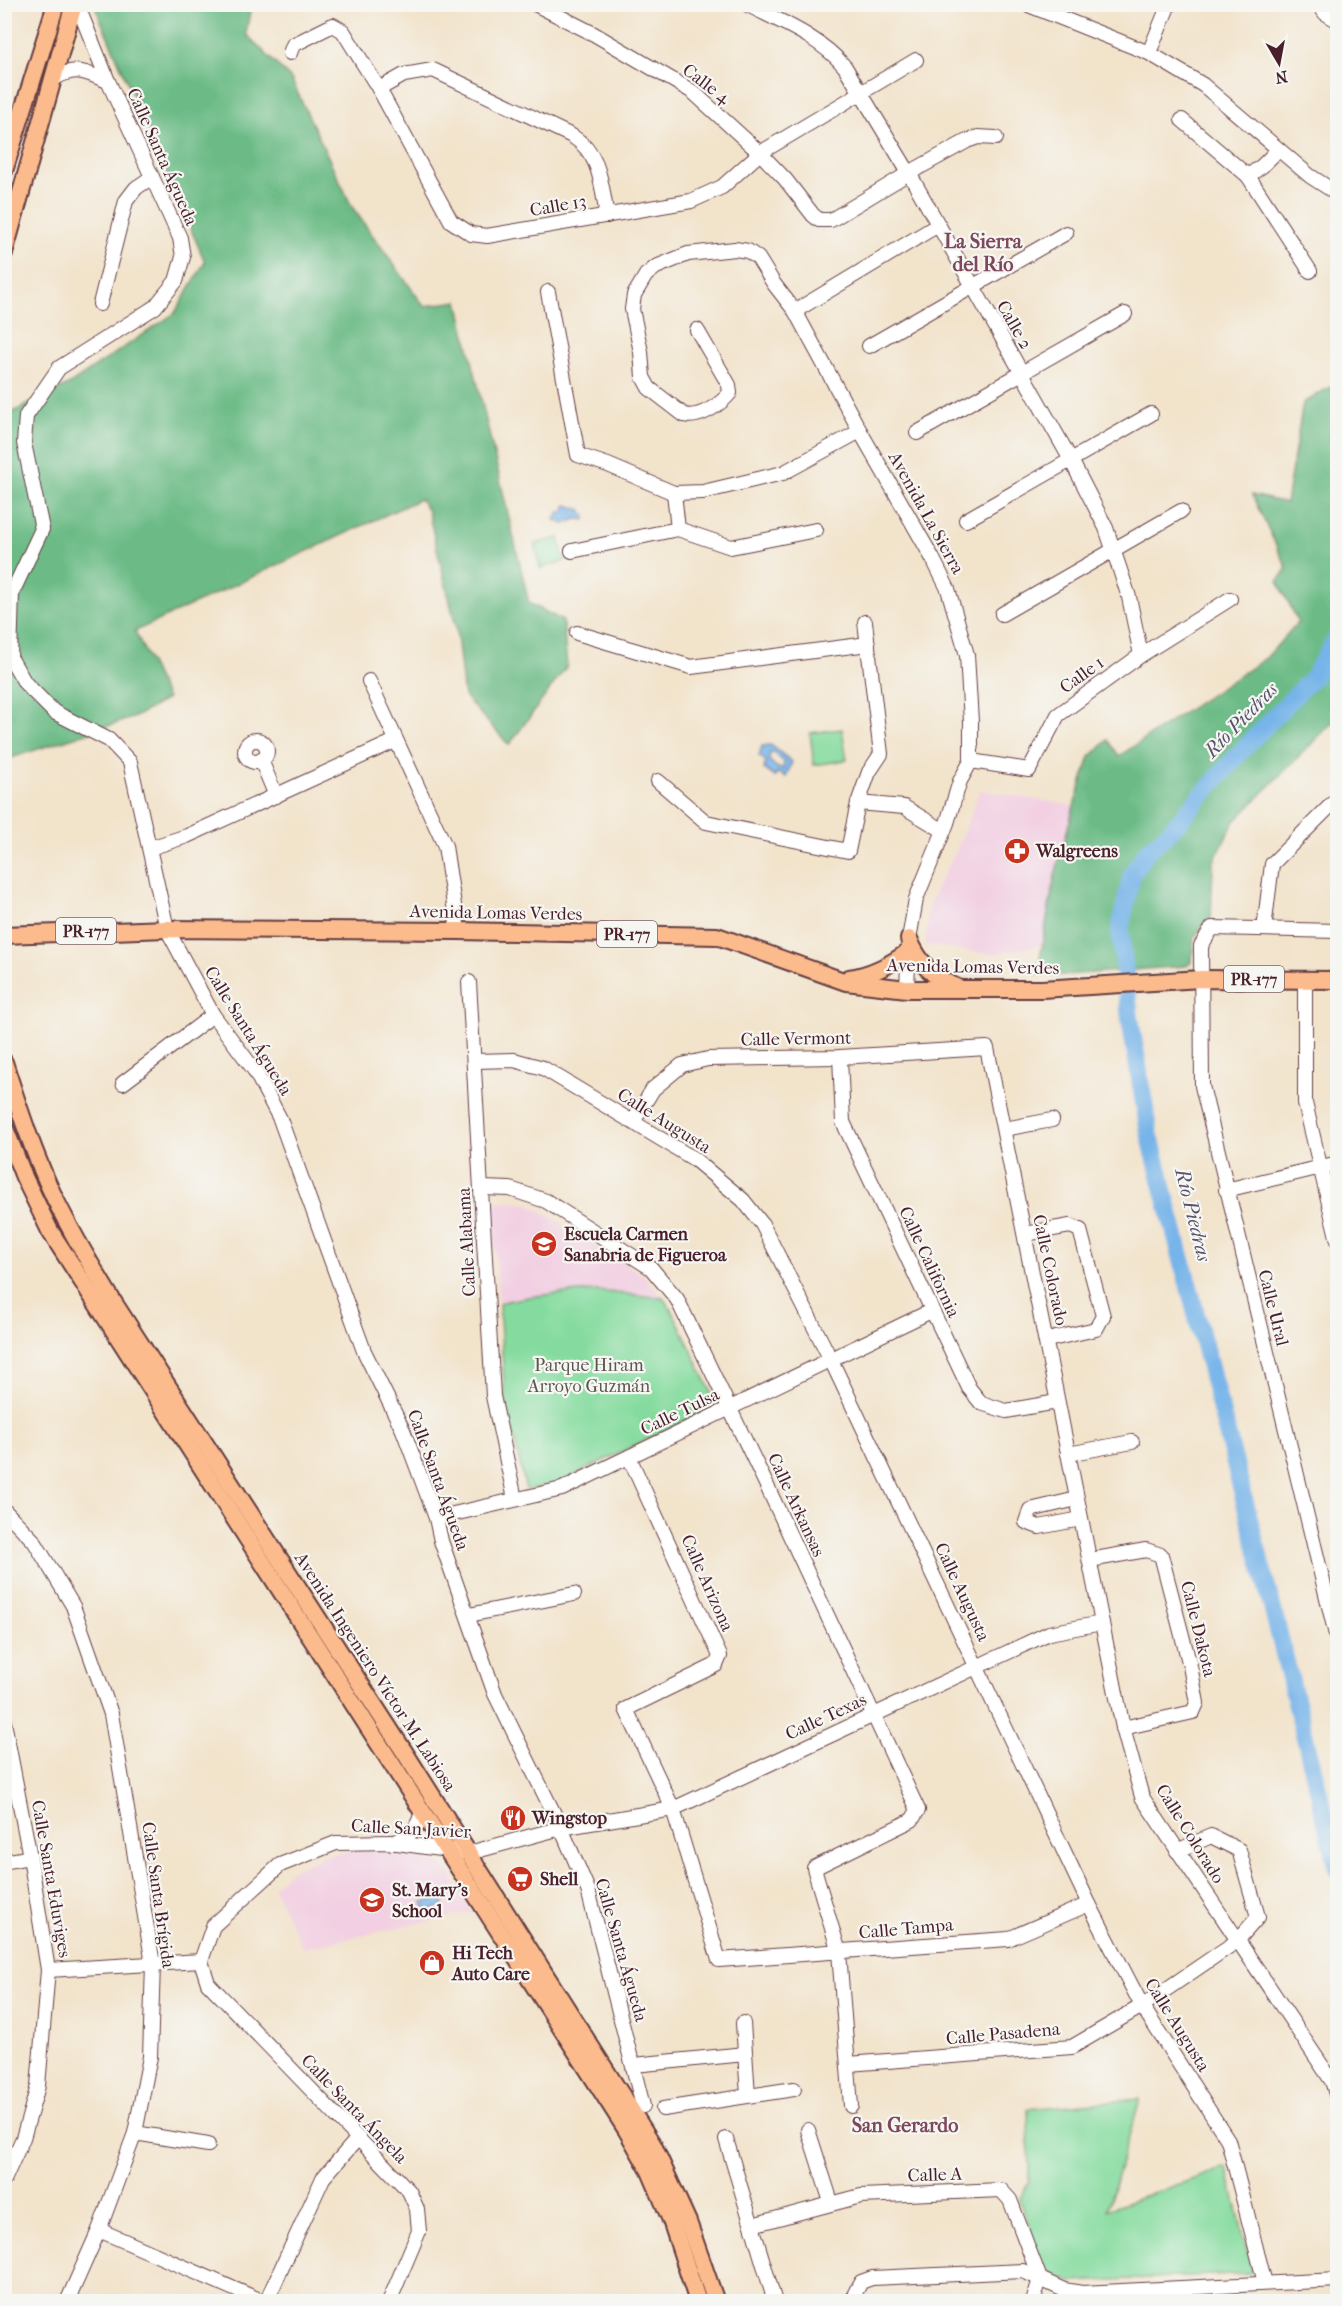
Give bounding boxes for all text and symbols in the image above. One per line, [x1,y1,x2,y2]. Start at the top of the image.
north arrow [1249,33,1309,93]
street label: Calle 4 [678,59,734,109]
text: N [1273,67,1289,88]
street label: Calle Santa Águeda [122,85,203,230]
street label: Calle 13 [528,191,588,221]
district label: La Sierra del Río [944,230,1023,276]
street label: Calle 2 [992,297,1036,353]
street label: Avenida La Sierra [883,447,969,578]
street label: Calle 1 [1056,652,1108,698]
water label: Río Piedras [1198,677,1283,764]
pharmacy icon: Walgreens [1002,836,1032,866]
place label: Walgreens [1035,841,1118,862]
street label: Avenida Lomas Verdes [409,901,583,925]
road number: PR-177 [56,918,116,944]
road number: PR-177 [597,921,657,947]
street label: Avenida Lomas Verdes [886,955,1060,979]
street label: Calle Santa Águeda [200,962,297,1100]
road number: PR-177 [1224,966,1284,992]
street label: Calle Vermont [740,1028,852,1050]
street label: Calle Augusta [613,1084,715,1158]
water label: Río Piedras [1170,1164,1216,1265]
street label: Calle Alabama [454,1186,480,1297]
street label: Calle California [894,1203,964,1321]
street label: Calle Colorado [1028,1213,1072,1327]
place label: Escuela Carmen Sanabria de Figueroa [564,1224,727,1266]
school or university icon: Escuela Carmen Sanabria de Figueroa [529,1229,559,1259]
street label: Calle Ural [1253,1268,1293,1348]
park label: Parque Hiram Arroyo Guzmán [527,1355,651,1397]
street label: Calle Tulsa [637,1384,723,1440]
street label: Calle Santa Águeda [403,1406,474,1554]
street label: Calle Arkansas [763,1450,829,1560]
street label: Calle Arizona [676,1531,738,1635]
street label: Calle Augusta [930,1539,994,1645]
street label: Avenida Ingeniero Víctor M. Labiosa [289,1548,461,1796]
street label: Calle Dakota [1176,1579,1220,1680]
street label: Calle Texas [782,1689,870,1745]
street label: Calle Colorado [1151,1781,1229,1887]
street label: Calle Santa Eduviges [27,1798,75,1960]
restaurant icon: Wingstop [498,1803,528,1833]
place label: Wingstop [531,1808,607,1829]
street label: Calle San Javier [350,1815,472,1843]
street label: Calle Santa Brígida [137,1821,179,1970]
supermarket icon: Shell [505,1864,535,1894]
place label: Shell [540,1869,579,1890]
street label: Calle Santa Águeda [590,1876,653,2025]
place label: St. Mary's School [392,1880,468,1922]
school or university icon: St. Mary's School [357,1885,387,1915]
street label: Calle Tampa [858,1914,955,1944]
place label: Hi Tech Auto Care [451,1943,530,1985]
shop icon: Hi Tech Auto Care [417,1948,447,1978]
street label: Calle Augusta [1140,1974,1214,2076]
street label: Calle Pasadena [945,2018,1062,2049]
street label: Calle Santa Ángela [297,2049,413,2168]
district label: San Gerardo [852,2114,958,2137]
street label: Calle A [907,2164,963,2186]

